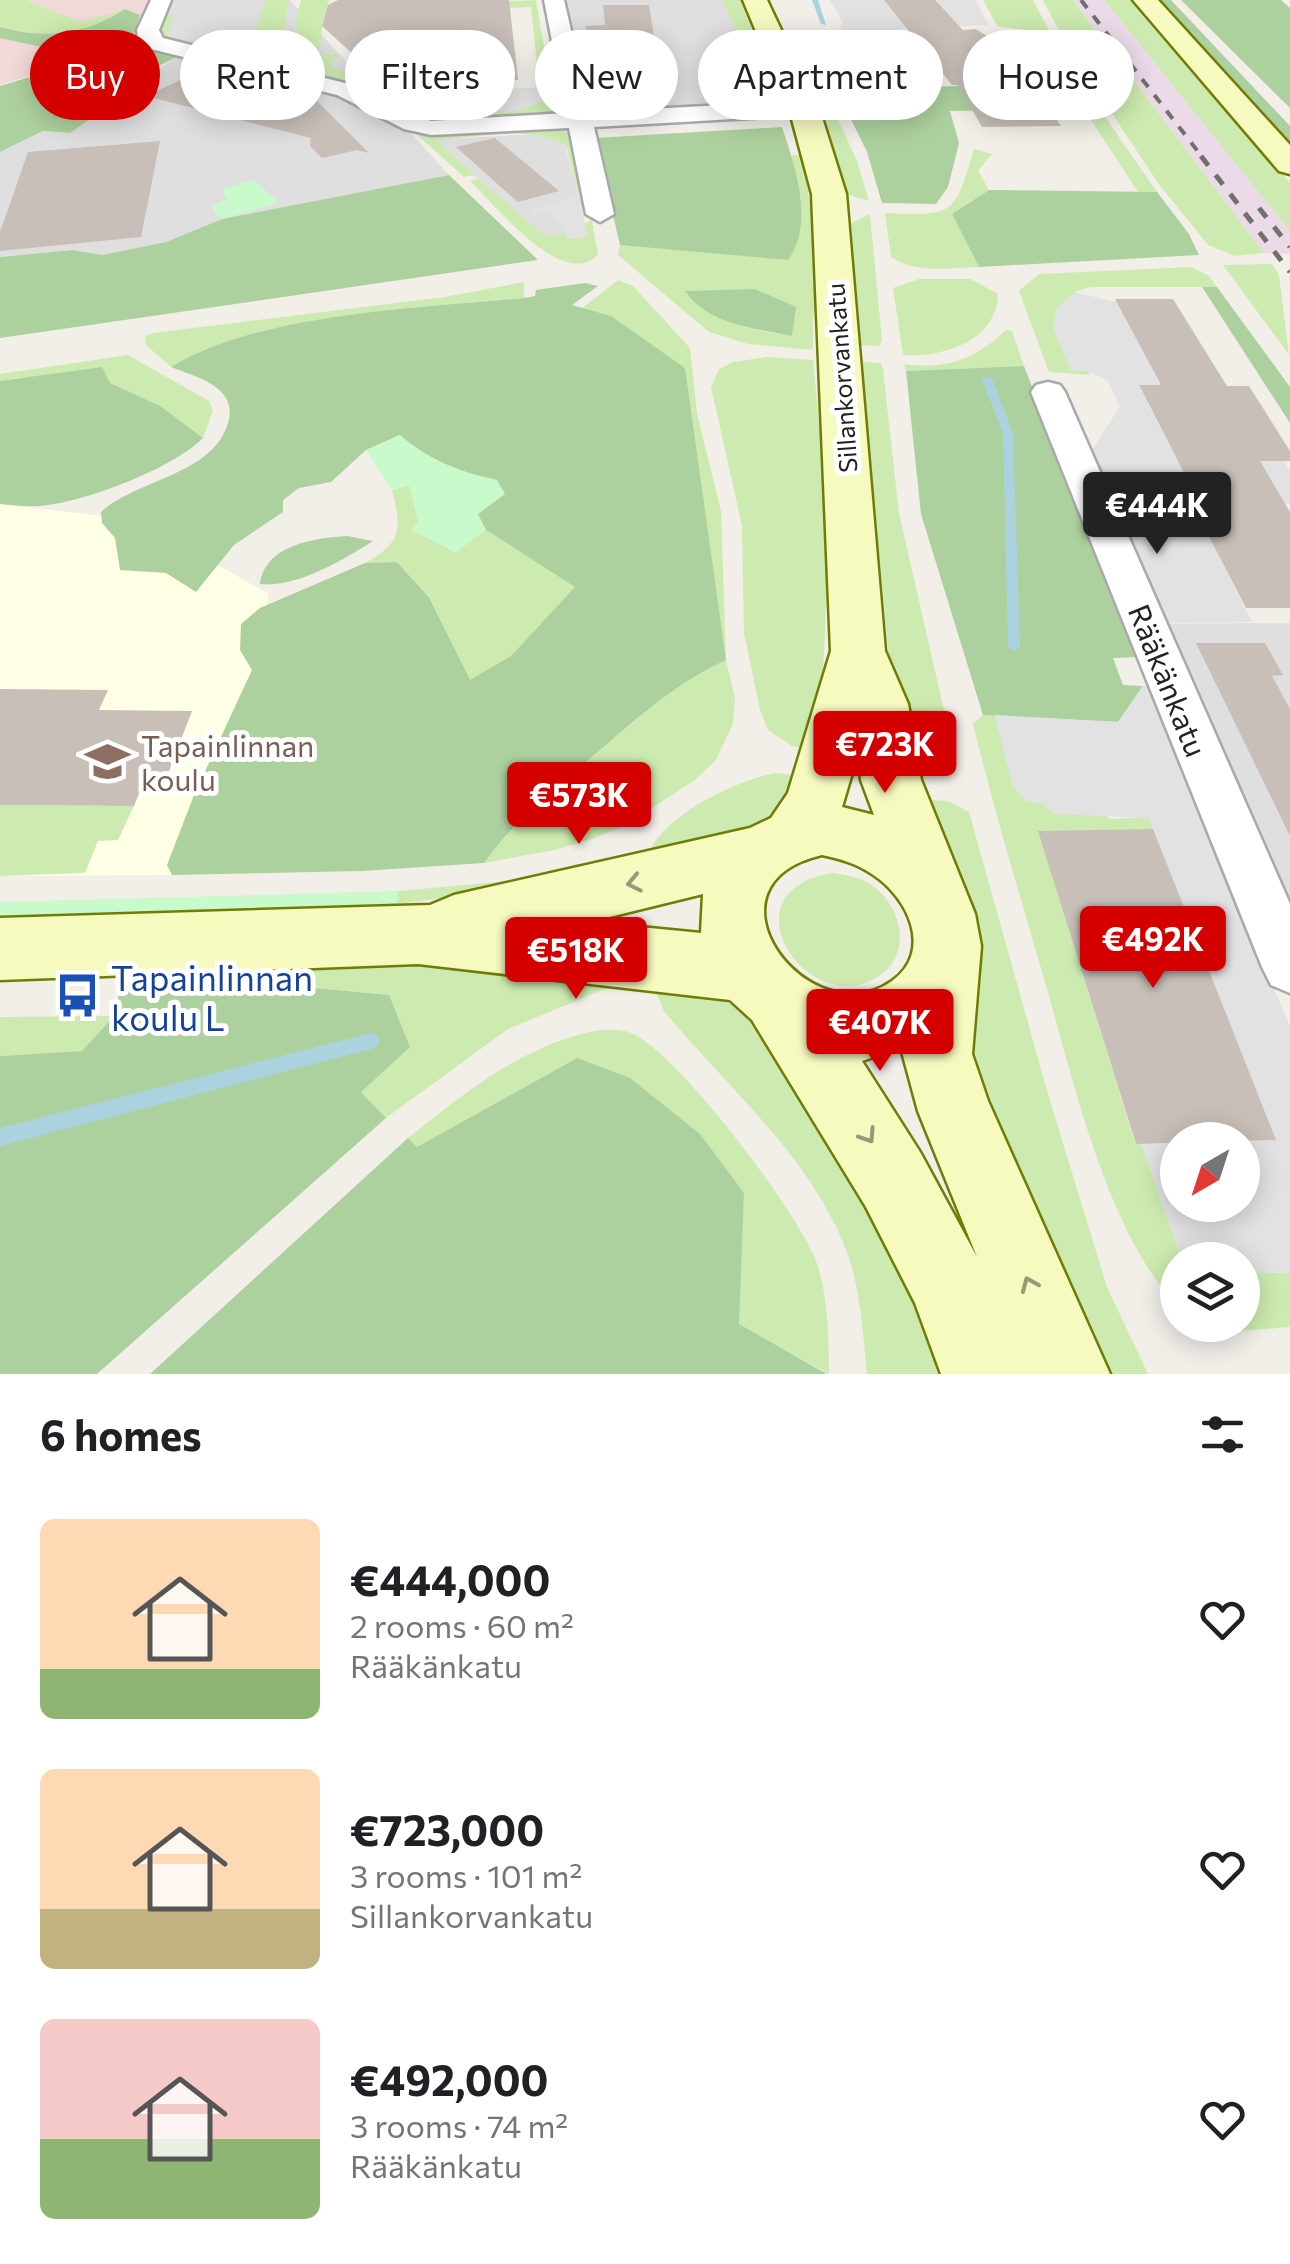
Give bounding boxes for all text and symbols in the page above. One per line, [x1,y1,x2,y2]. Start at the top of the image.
chip: Buy [30,30,160,120]
chip: Rent [180,30,325,120]
chip: Filters [345,30,515,120]
chip: New [535,30,678,120]
chip: Apartment [698,30,943,120]
chip: House [963,30,1134,120]
street label: Sillankorvankatu [819,282,863,474]
pin: €444K [1087,472,1227,557]
text: €444K [1105,484,1209,524]
street label: Rääkänkatu [1122,598,1216,762]
pin: €723K [815,711,955,796]
text: €723K [835,723,935,763]
place label: Tapainlinnan koulu [141,726,314,797]
school or university icon: Tapainlinnan koulu [84,737,132,785]
pin: €573K [509,762,649,847]
text: €573K [529,774,629,814]
one-way arrow [626,871,643,892]
pin: €492K [1083,906,1223,991]
pin: €518K [506,917,646,1002]
text: €492K [1102,918,1204,958]
text: €518K [527,929,625,969]
place label: Tapainlinnan koulu L [111,955,313,1038]
bus stop icon: Tapainlinnan koulu L [54,972,102,1020]
pin: €407K [810,989,950,1074]
text: €407K [828,1001,932,1041]
north arrow [1160,1122,1260,1222]
map controls [1160,1122,1260,1342]
one-way arrow [856,1125,875,1143]
button: layers [1160,1242,1260,1342]
one-way arrow [1021,1276,1041,1294]
icon: filters [1195,1407,1250,1462]
text: 6 homes [40,1408,202,1460]
text: €444,000 [350,1553,550,1605]
icon: home [120,1559,240,1679]
icon: heart [1195,1592,1250,1647]
text: 2 rooms · 60 m² [350,1605,574,1645]
text: Rääkänkatu [350,1645,522,1685]
text: €723,000 [350,1803,544,1855]
icon: home [120,1809,240,1929]
icon: heart [1195,1842,1250,1897]
text: 3 rooms · 101 m² [350,1855,582,1895]
text: Sillankorvankatu [350,1895,593,1935]
text: €492,000 [350,2053,549,2105]
icon: home [120,2059,240,2179]
icon: heart [1195,2092,1250,2147]
text: 3 rooms · 74 m² [350,2105,568,2145]
text: Rääkänkatu [350,2145,522,2185]

